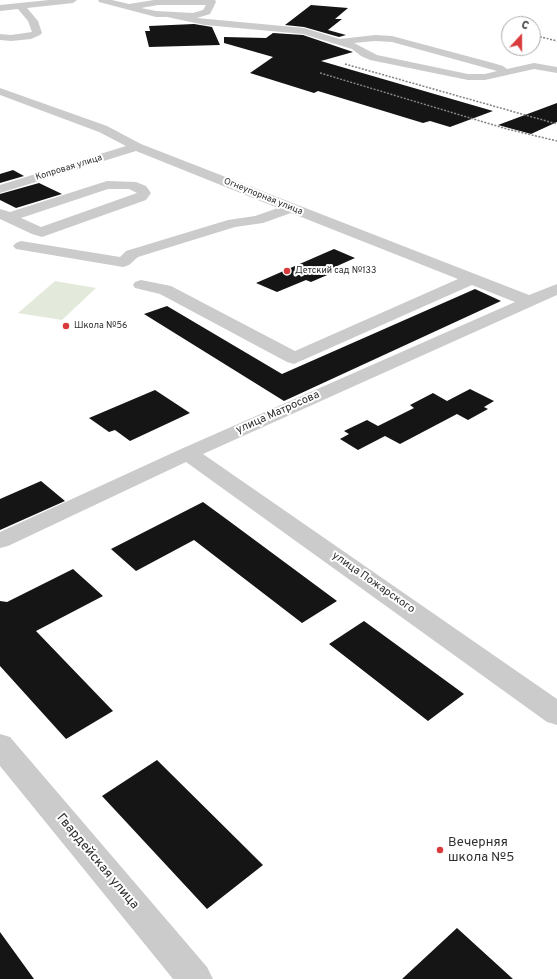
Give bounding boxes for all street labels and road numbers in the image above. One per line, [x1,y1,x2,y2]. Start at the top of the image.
street label: Копровая улица [34,153,104,183]
street label: Огнеупорная улица [222,176,304,218]
street label: улица Матросова [234,389,322,437]
street label: улица Пожарского [329,549,417,617]
street label: Гвардейская улица [52,811,142,913]

